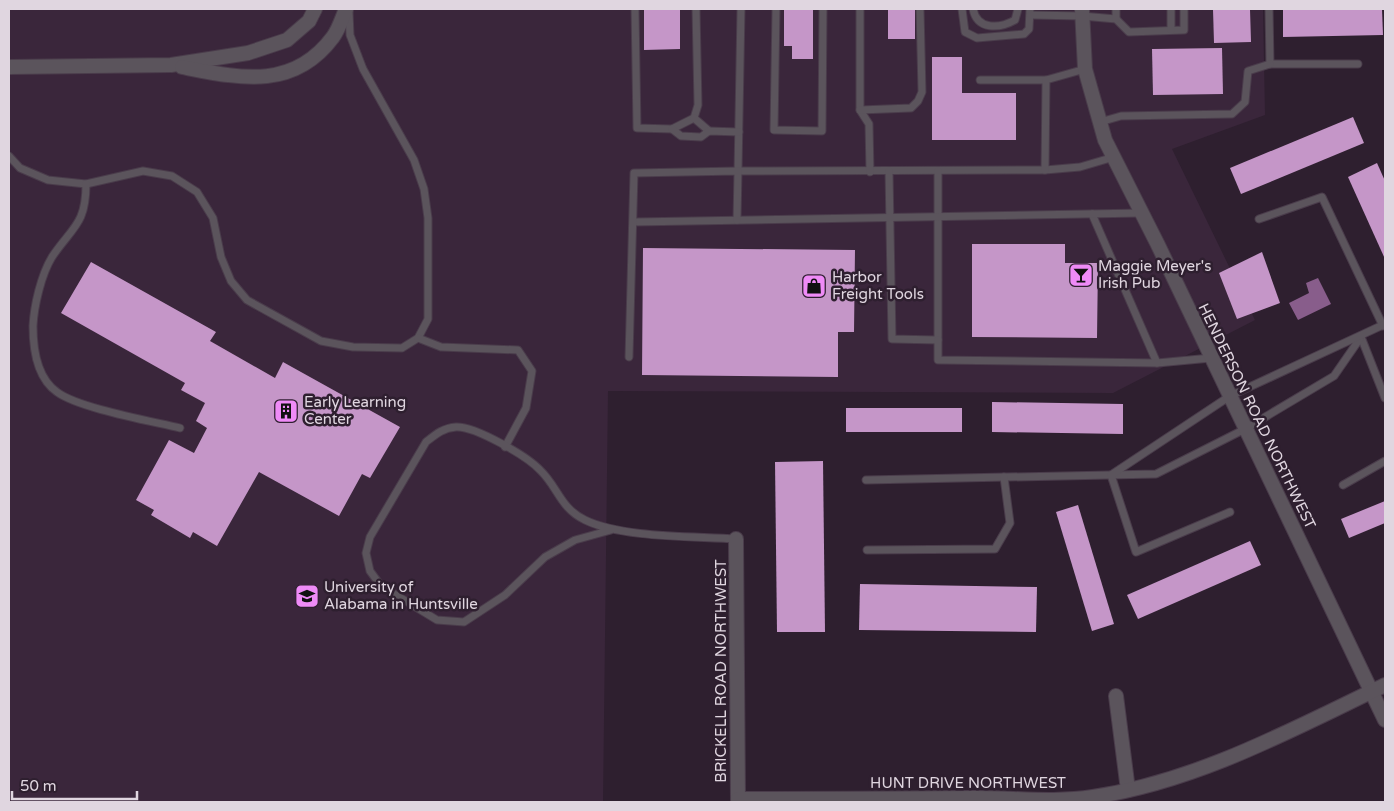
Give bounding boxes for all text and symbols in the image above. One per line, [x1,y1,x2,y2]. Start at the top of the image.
place label: Maggie Meyer's Irish Pub [1098,257,1211,292]
bar icon: Maggie Meyer's Irish Pub [1068,262,1094,288]
place label: Harbor Freight Tools [832,268,924,303]
shop icon: Harbor Freight Tools [801,273,827,299]
street label: HENDERSON ROAD NORTHWEST [1194,300,1320,532]
place label: Early Learning Center [304,393,406,428]
building icon: Early Learning Center [273,398,299,424]
street label: BRICKELL ROAD NORTHWEST [712,559,730,783]
place label: University of Alabama in Huntsville [324,578,478,613]
school or university icon: University of Alabama in Huntsville [294,583,320,609]
scale bar [12,768,138,800]
street label: HUNT DRIVE NORTHWEST [870,774,1066,792]
text: 50 m [20,777,57,795]

